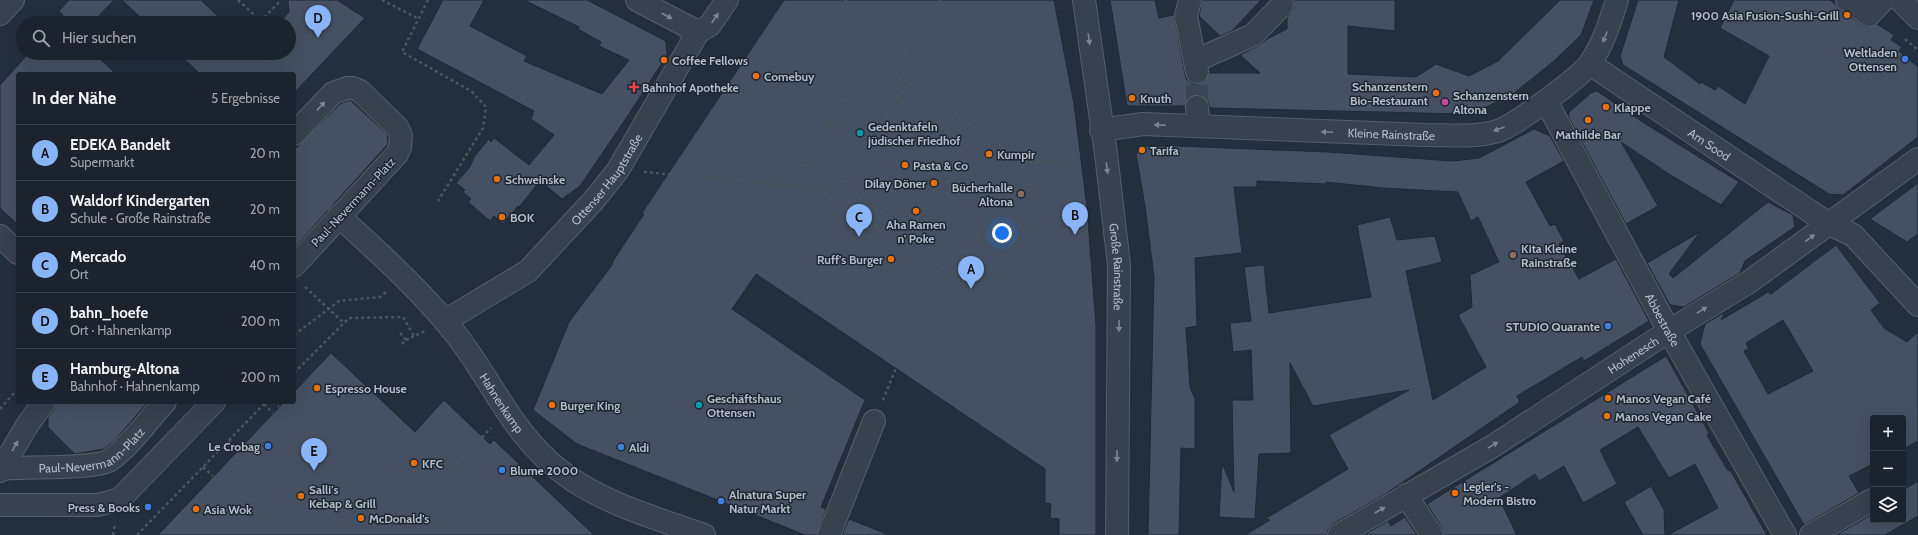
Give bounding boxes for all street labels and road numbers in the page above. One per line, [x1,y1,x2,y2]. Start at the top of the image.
street label: Kleine Rainstraße [1347,124,1435,143]
street label: Am Sood [1686,125,1734,164]
street label: Ottenser Hauptstraße [567,131,645,228]
street label: Paul-Nevermann-Platz [308,154,398,250]
street label: Große Rainstraße [1107,222,1127,311]
street label: Abbestraße [1643,290,1684,349]
street label: Hohenesch [1605,333,1661,377]
street label: Hahnenkamp [477,370,527,436]
street label: Paul-Nevermann-Platz [38,424,148,475]

